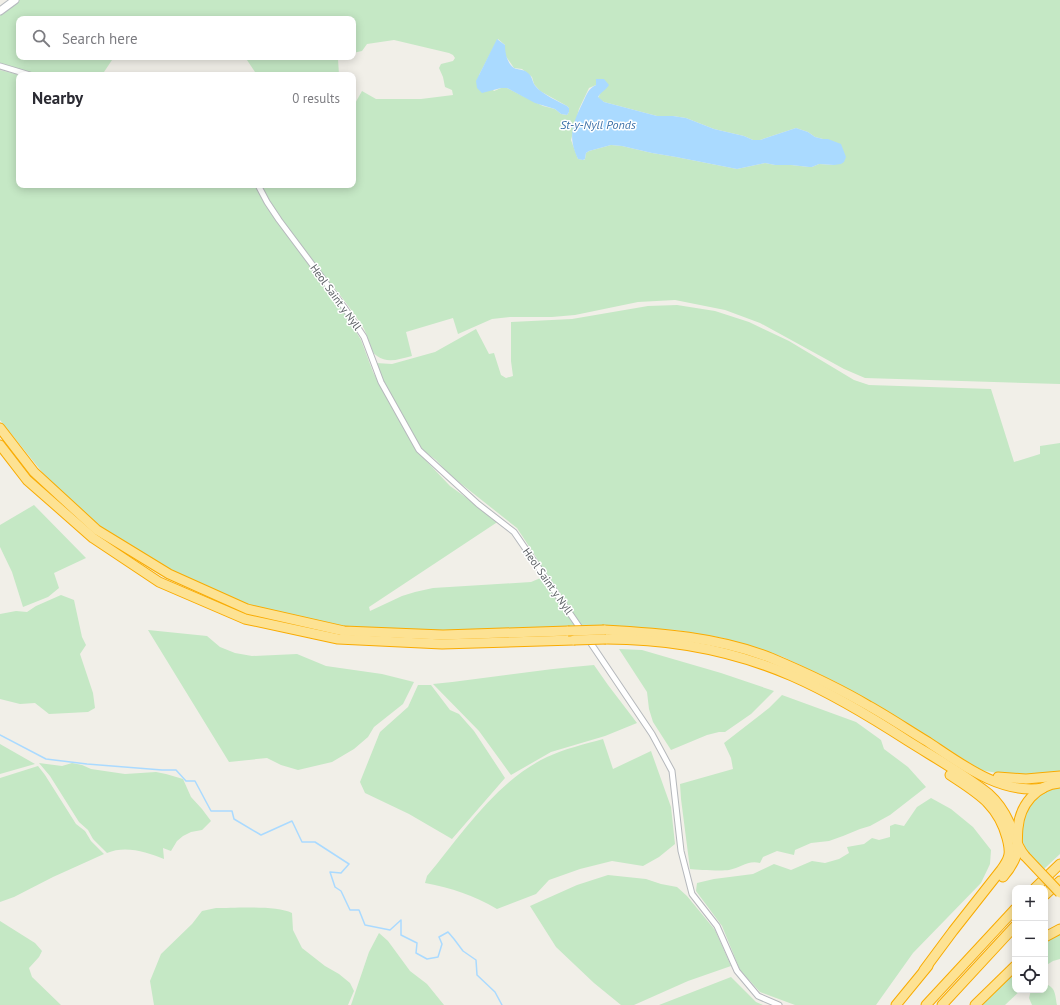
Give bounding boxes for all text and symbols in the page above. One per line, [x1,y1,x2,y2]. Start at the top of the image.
search box [16,16,356,60]
icon: search [30,27,52,49]
text: Search here [62,29,138,48]
text: Nearby [32,87,83,109]
text: 0 results [292,90,340,107]
water label: St-y-Nyll Ponds [560,117,636,132]
street label: Heol Saint y Nyll [307,261,365,333]
street label: Heol Saint y Nyll [520,545,577,618]
map controls [1012,885,1048,993]
button: + [1012,885,1048,921]
button: − [1012,921,1048,957]
button: locate [1012,957,1048,993]

